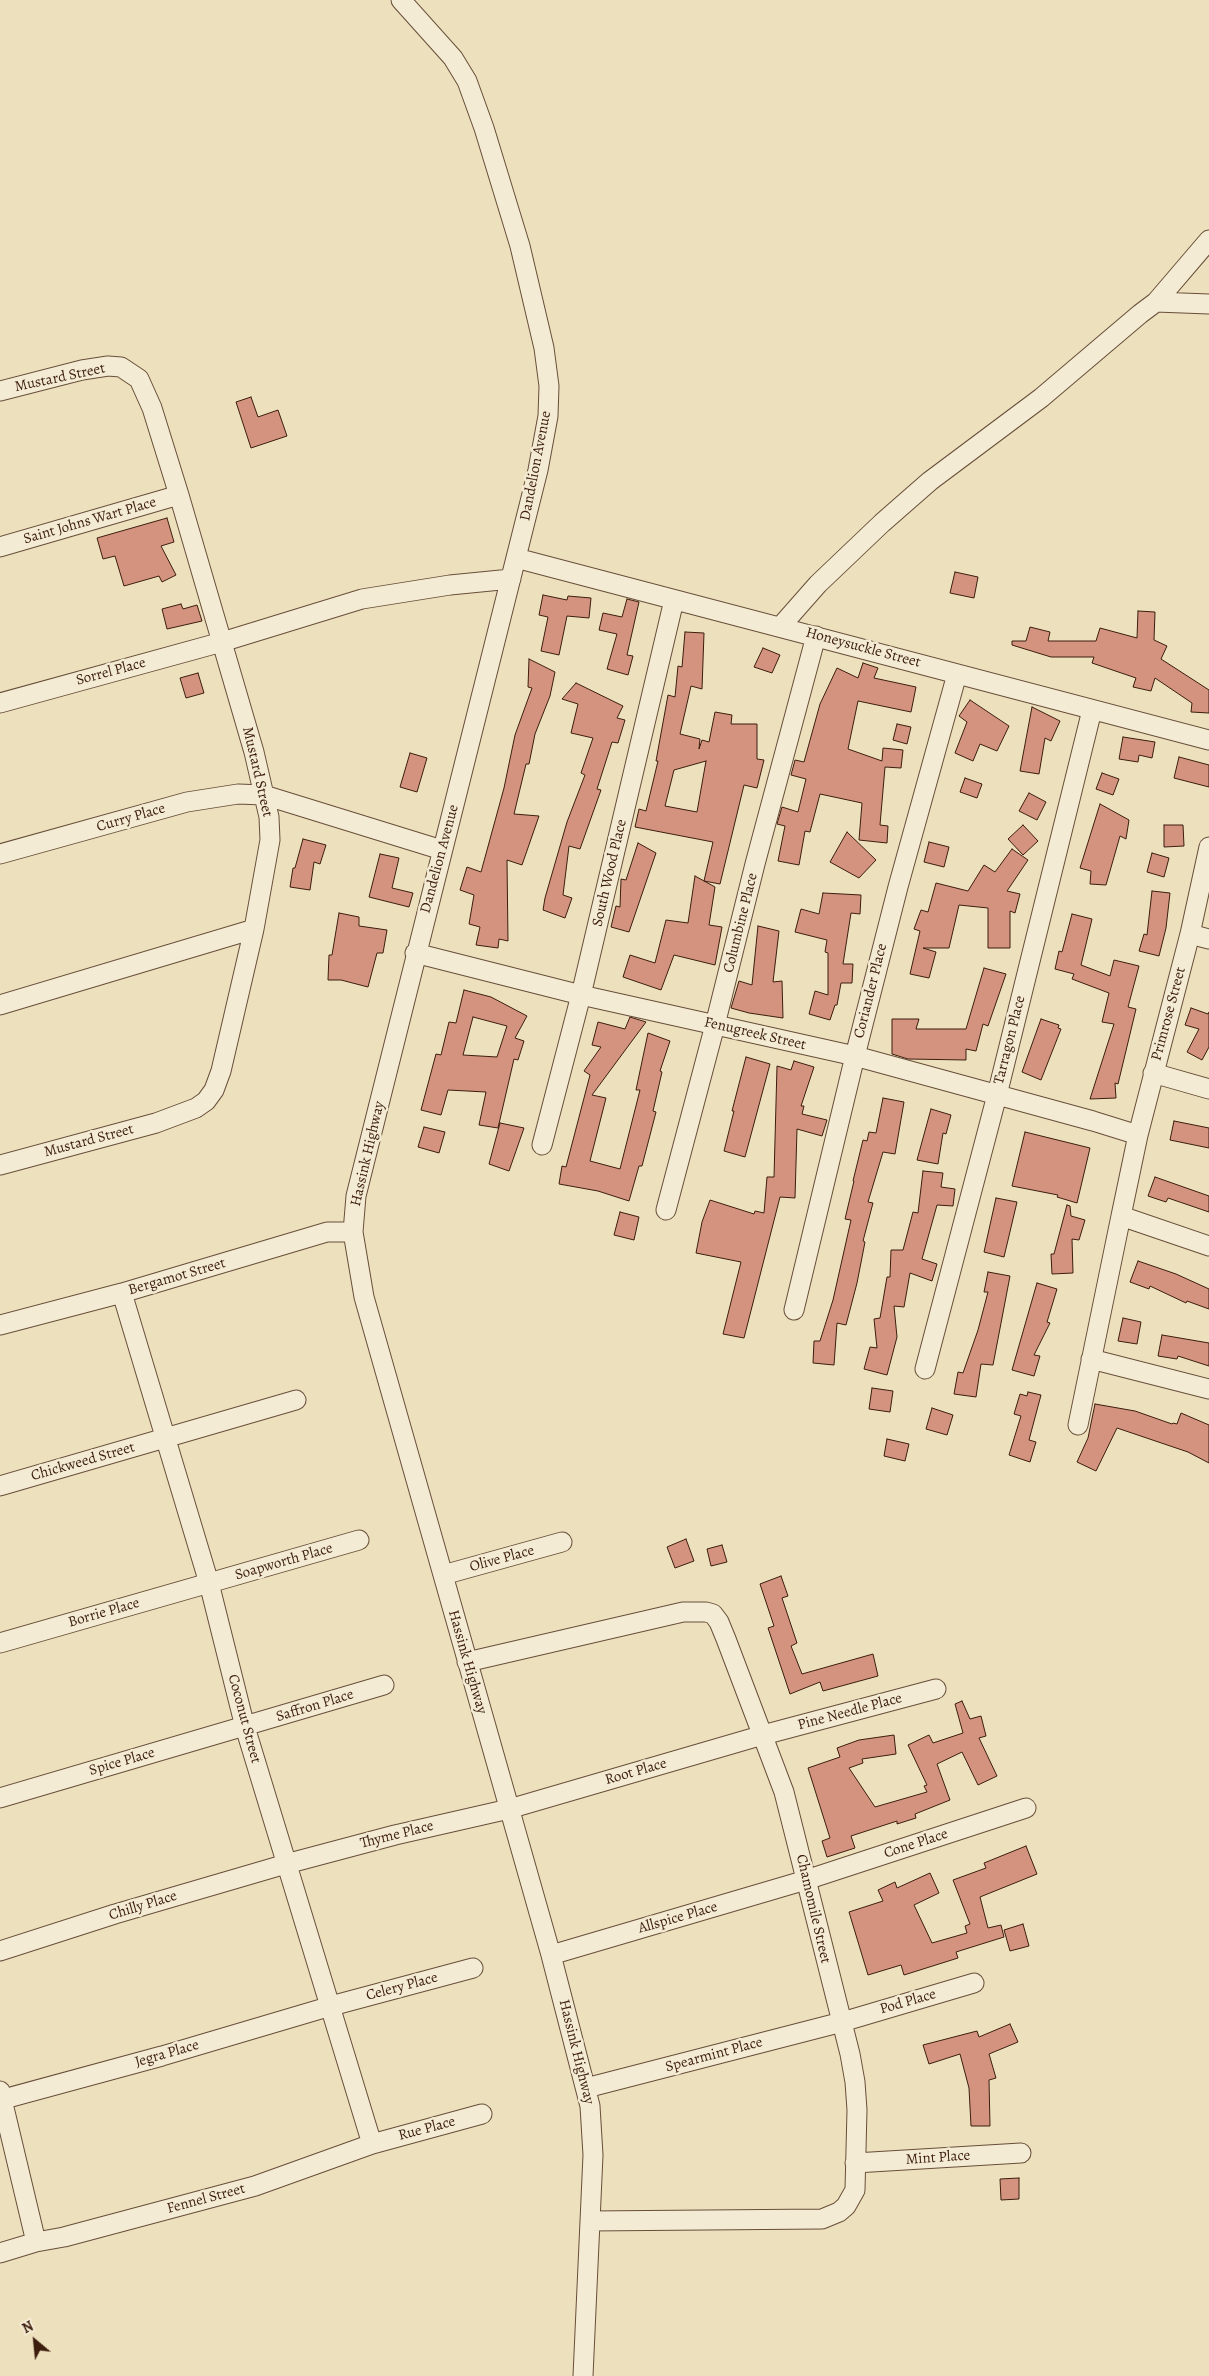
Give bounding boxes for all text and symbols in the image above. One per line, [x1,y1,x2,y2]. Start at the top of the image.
street label: Mustard Street [13,360,107,396]
street label: Dandelion Avenue [517,409,555,523]
street label: Saint Johns Wart Place [22,493,158,549]
street label: Honeysuckle Street [804,624,922,672]
street label: Sorrel Place [74,654,148,690]
street label: Mustard Street [238,725,276,819]
street label: Curry Place [95,800,167,836]
street label: Dandelion Avenue [417,803,463,915]
street label: South Wood Place [589,818,631,928]
street label: Columbine Place [720,871,762,975]
street label: Coriander Place [851,942,891,1040]
street label: Primrose Street [1148,965,1190,1063]
street label: Tarragon Place [990,994,1030,1086]
street label: Fenugreek Street [702,1014,808,1054]
street label: Hassink Highway [347,1100,389,1208]
street label: Mustard Street [42,1120,136,1162]
street label: Bergamot Street [126,1255,228,1299]
street label: Chickweed Street [29,1439,137,1485]
street label: Soapworth Place [233,1539,335,1585]
street label: Olive Place [468,1542,536,1576]
street label: Borrie Place [66,1594,142,1632]
street label: Hassink Highway [444,1608,490,1716]
street label: Coconut Street [223,1673,265,1765]
street label: Saffron Place [274,1686,356,1726]
street label: Pine Needle Place [796,1689,904,1735]
street label: Spice Place [87,1744,157,1780]
street label: Root Place [603,1755,669,1789]
street label: Thyme Place [358,1817,436,1853]
street label: Cone Place [882,1825,950,1863]
street label: Chamomile Street [792,1853,834,1965]
street label: Chilly Place [107,1887,179,1925]
street label: Allspice Place [636,1898,720,1938]
street label: Celery Place [364,1969,440,2005]
street label: Pod Place [878,1985,938,2019]
street label: Hassink Highway [554,1998,598,2106]
street label: Spearmint Place [663,2033,765,2077]
street label: Jegra Place [133,2036,201,2072]
street label: Rue Place [397,2113,457,2145]
street label: Mint Place [905,2147,971,2169]
street label: Fennel Street [165,2180,247,2218]
north arrow [10,2316,60,2366]
text: N [19,2317,37,2338]

